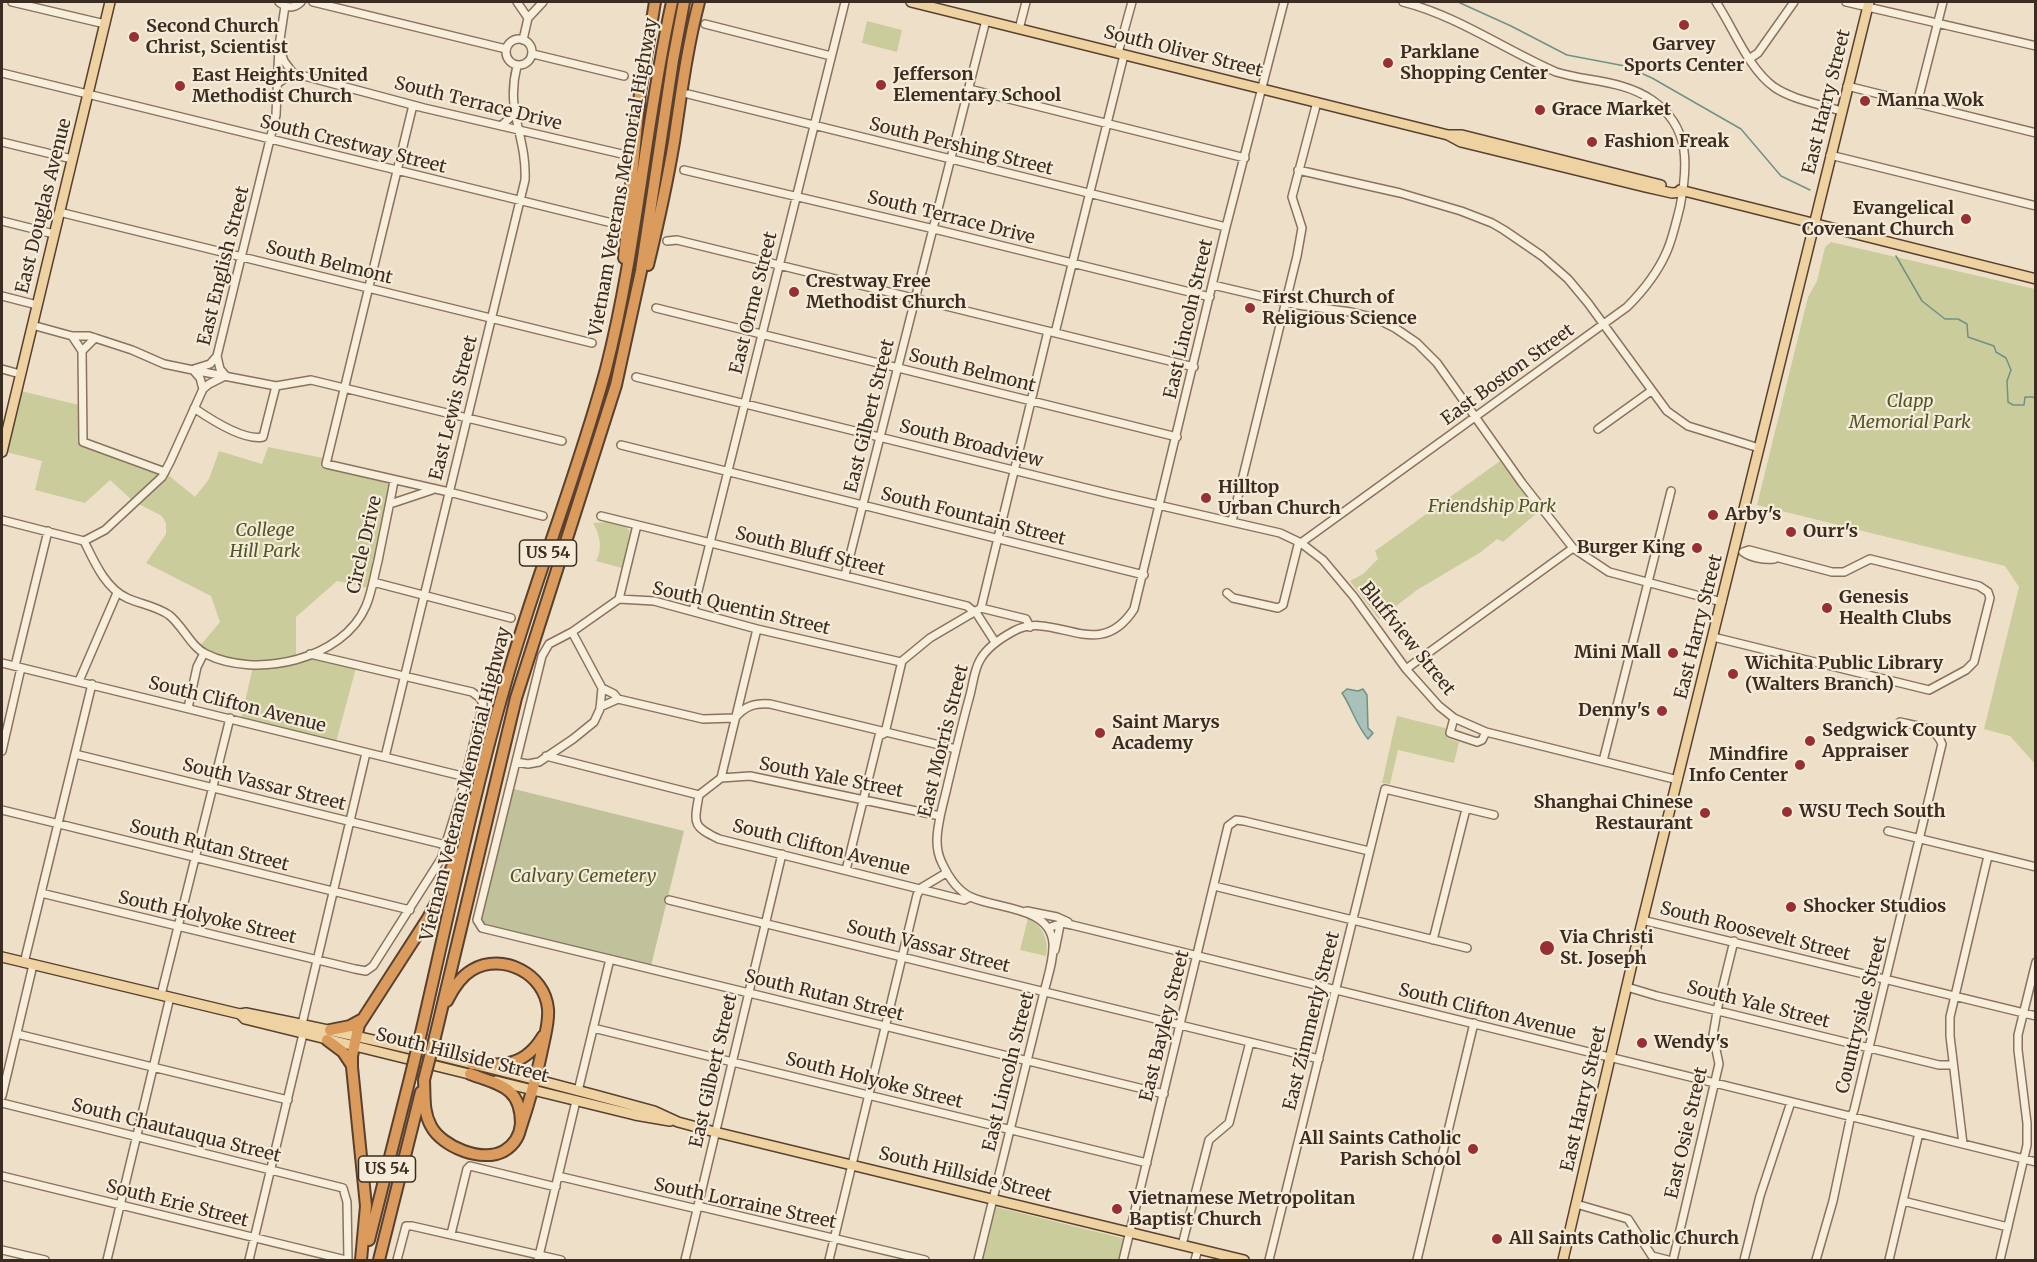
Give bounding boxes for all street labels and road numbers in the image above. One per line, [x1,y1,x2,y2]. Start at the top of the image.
street label: Vietnam Veterans Memorial Highway [585,16,663,338]
street label: South Oliver Street [1101,22,1265,82]
street label: East Harry Street [1799,27,1855,177]
street label: South Terrace Drive [392,73,564,135]
street label: South Crestway Street [258,111,448,179]
street label: South Pershing Street [867,114,1055,180]
street label: East Douglas Avenue [12,116,76,296]
street label: East English Street [194,184,254,348]
street label: South Terrace Drive [865,187,1037,249]
street label: East Orme Street [726,230,782,376]
street label: South Belmont [263,237,395,289]
street label: East Lincoln Street [1160,237,1218,401]
street label: East Boston Street [1438,320,1578,430]
street label: East Lewis Street [426,333,482,483]
street label: East Gilbert Street [840,337,900,495]
street label: South Belmont [906,345,1038,397]
street label: South Broadview [897,416,1045,472]
street label: South Fountain Street [878,484,1068,550]
street label: Circle Drive [343,494,387,596]
street label: South Bluff Street [733,523,887,581]
road number: US 54 [520,540,576,566]
street label: East Harry Street [1671,552,1727,702]
street label: South Quentin Street [650,578,832,640]
street label: Bluffview Street [1355,578,1459,700]
street label: Vietnam Veterans Memorial Highway [416,625,516,943]
street label: East Morris Street [915,662,973,820]
street label: South Clifton Avenue [146,672,328,738]
street label: South Yale Street [757,753,905,803]
street label: South Vassar Street [180,754,348,816]
street label: South Clifton Avenue [730,815,912,881]
street label: South Rutan Street [127,816,291,876]
street label: South Holyoke Street [116,887,298,949]
street label: South Roosevelt Street [1658,898,1852,966]
street label: South Vassar Street [844,916,1012,978]
street label: East Zimmerly Street [1279,929,1345,1113]
street label: Countryside Street [1832,934,1892,1096]
street label: East Bayley Street [1136,948,1194,1104]
street label: South Rutan Street [742,966,906,1026]
street label: South Yale Street [1684,977,1832,1033]
street label: South Clifton Avenue [1396,979,1578,1045]
street label: East Lincoln Street [979,990,1039,1154]
street label: East Gilbert Street [686,992,742,1150]
street label: South Hillside Street [373,1024,551,1088]
street label: East Harry Street [1557,1024,1611,1174]
street label: South Holyoke Street [783,1048,965,1114]
street label: East Osie Street [1661,1065,1713,1201]
street label: South Chautauqua Street [69,1095,283,1167]
street label: South Hillside Street [876,1143,1054,1207]
road number: US 54 [358,1156,416,1182]
street label: South Lorraine Street [652,1174,838,1234]
street label: South Erie Street [104,1176,250,1232]

